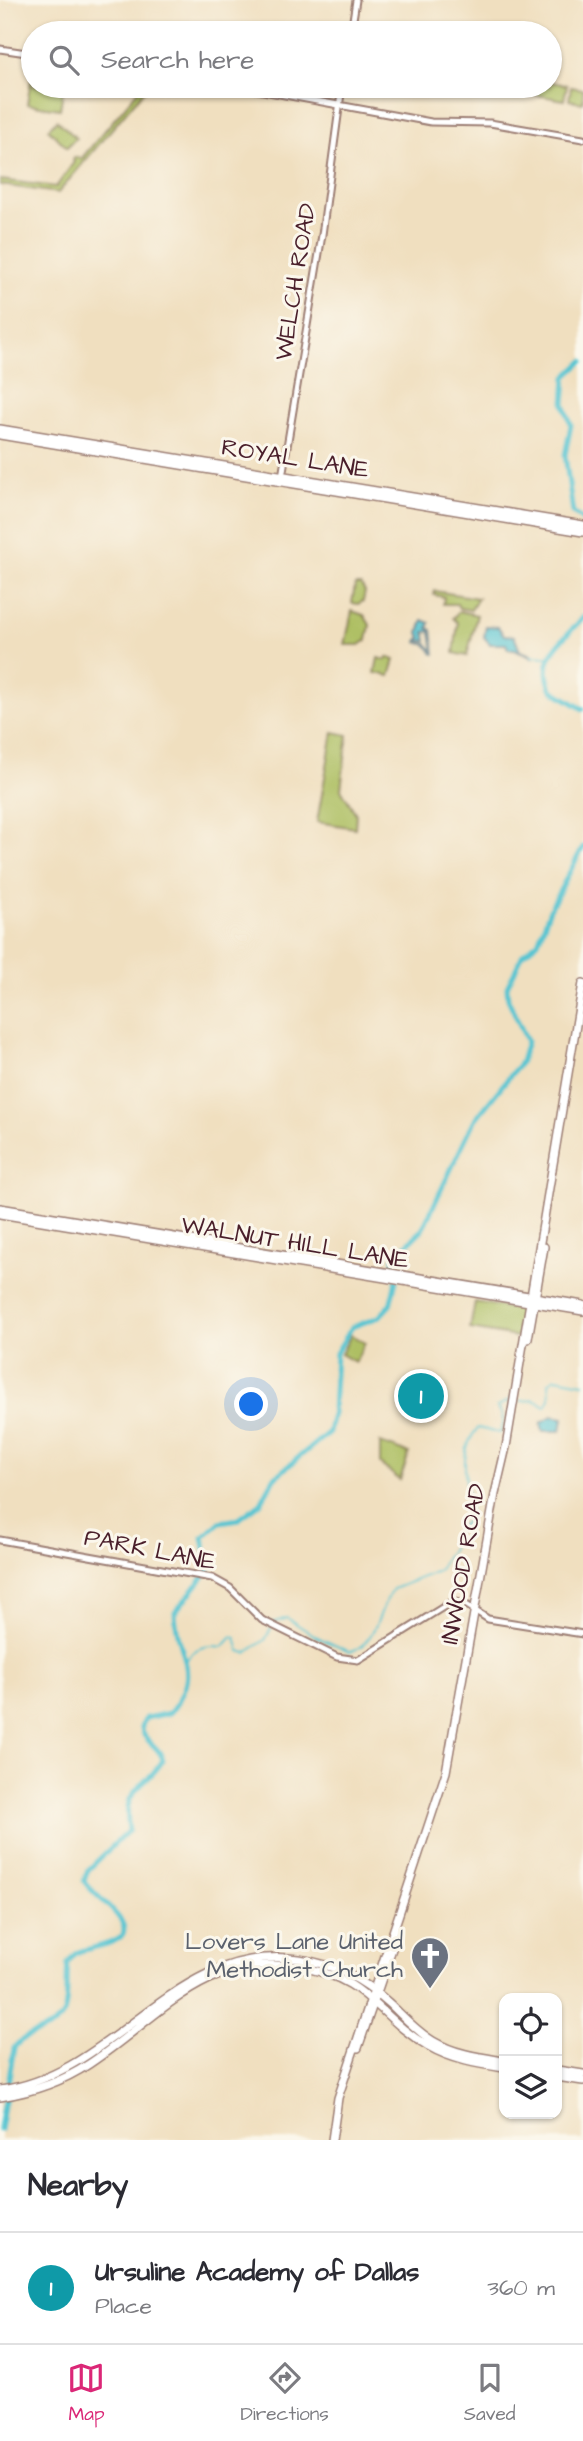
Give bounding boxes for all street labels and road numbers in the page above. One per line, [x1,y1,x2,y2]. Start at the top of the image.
street label: WELCH ROAD [267,201,325,363]
street label: ROYAL LANE [219,431,371,487]
street label: WALNUT HILL LANE [179,1208,411,1278]
street label: INWOOD ROAD [433,1481,495,1647]
street label: PARK LANE [81,1521,219,1579]

